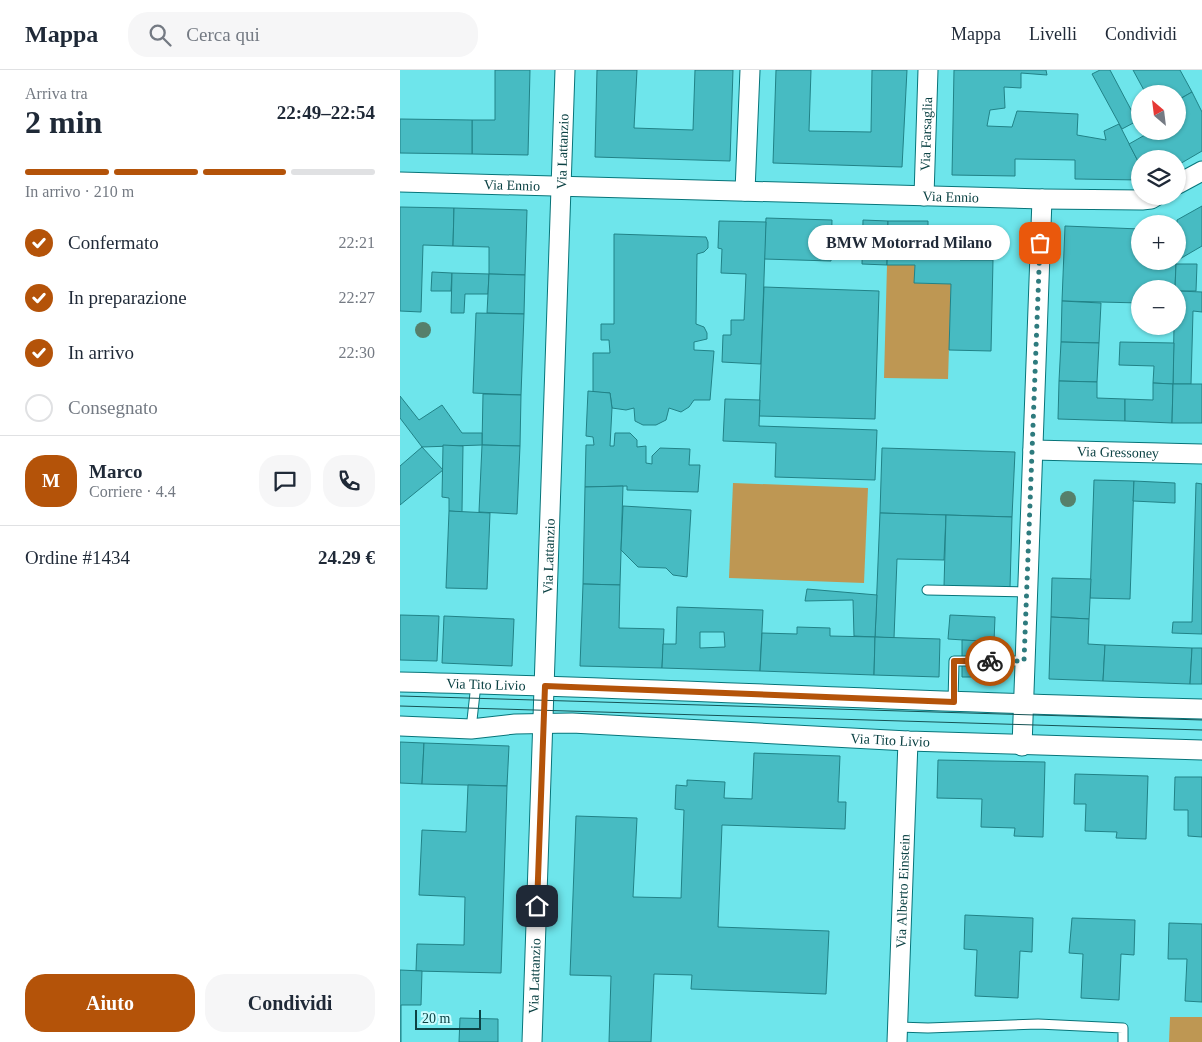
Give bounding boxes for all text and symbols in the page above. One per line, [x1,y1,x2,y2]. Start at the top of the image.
search box [128,12,478,57]
text: Mappa [25,21,98,47]
icon: search [146,21,174,49]
text: Cerca qui [186,24,260,45]
text: Mappa [951,24,1001,44]
text: Livelli [1029,24,1077,44]
text: Condividi [1105,24,1177,44]
text: Arriva tra [25,85,88,102]
north arrow [1131,85,1186,140]
map controls [1131,85,1186,335]
street label: Via Farsaglia [917,96,935,171]
text: 22:49–22:54 [277,102,375,123]
text: 2 min [25,104,102,140]
street label: Via Lattanzio [553,113,571,190]
button: layers [1131,150,1186,205]
street label: Via Ennio [484,177,540,193]
text: In arrivo · 210 m [25,183,134,200]
street label: Via Ennio [922,188,979,205]
button: + [1131,215,1186,270]
pin [1019,222,1061,264]
callout: BMW Motorrad Milano [808,226,1010,260]
icon: check [25,229,53,257]
icon: bag [1026,229,1054,257]
text: Confermato [68,232,159,253]
text: 22:21 [339,234,375,251]
text: BMW Motorrad Milano [826,234,992,251]
button: − [1131,280,1186,335]
icon: check [25,284,53,312]
text: In preparazione [68,287,187,308]
text: 22:27 [339,289,375,306]
icon: check [25,339,53,367]
text: In arrivo [68,342,134,363]
text: 22:30 [339,344,375,361]
text: Consegnato [68,397,158,418]
street label: Via Gressoney [1077,444,1159,460]
button: chat [259,455,311,507]
button: phone [323,455,375,507]
text: Marco [89,461,142,482]
text: M [42,470,60,491]
text: Corriere · 4.4 [89,483,176,500]
street label: Via Lattanzio [540,518,557,594]
text: Ordine #1434 [25,547,130,568]
text: 24.29 € [318,547,375,568]
courier [965,636,1015,686]
icon: bike [976,647,1004,675]
street label: Via Tito Livio [446,676,526,693]
street label: Via Tito Livio [850,730,930,749]
street label: Via Alberto Einstein [893,834,912,949]
pin [516,885,558,927]
icon: home [523,892,551,920]
street label: Via Lattanzio [525,938,543,1014]
button: Aiuto [25,974,195,1032]
button: Condividi [205,974,375,1032]
scale bar [415,1007,481,1030]
text: 20 m [422,1011,450,1026]

